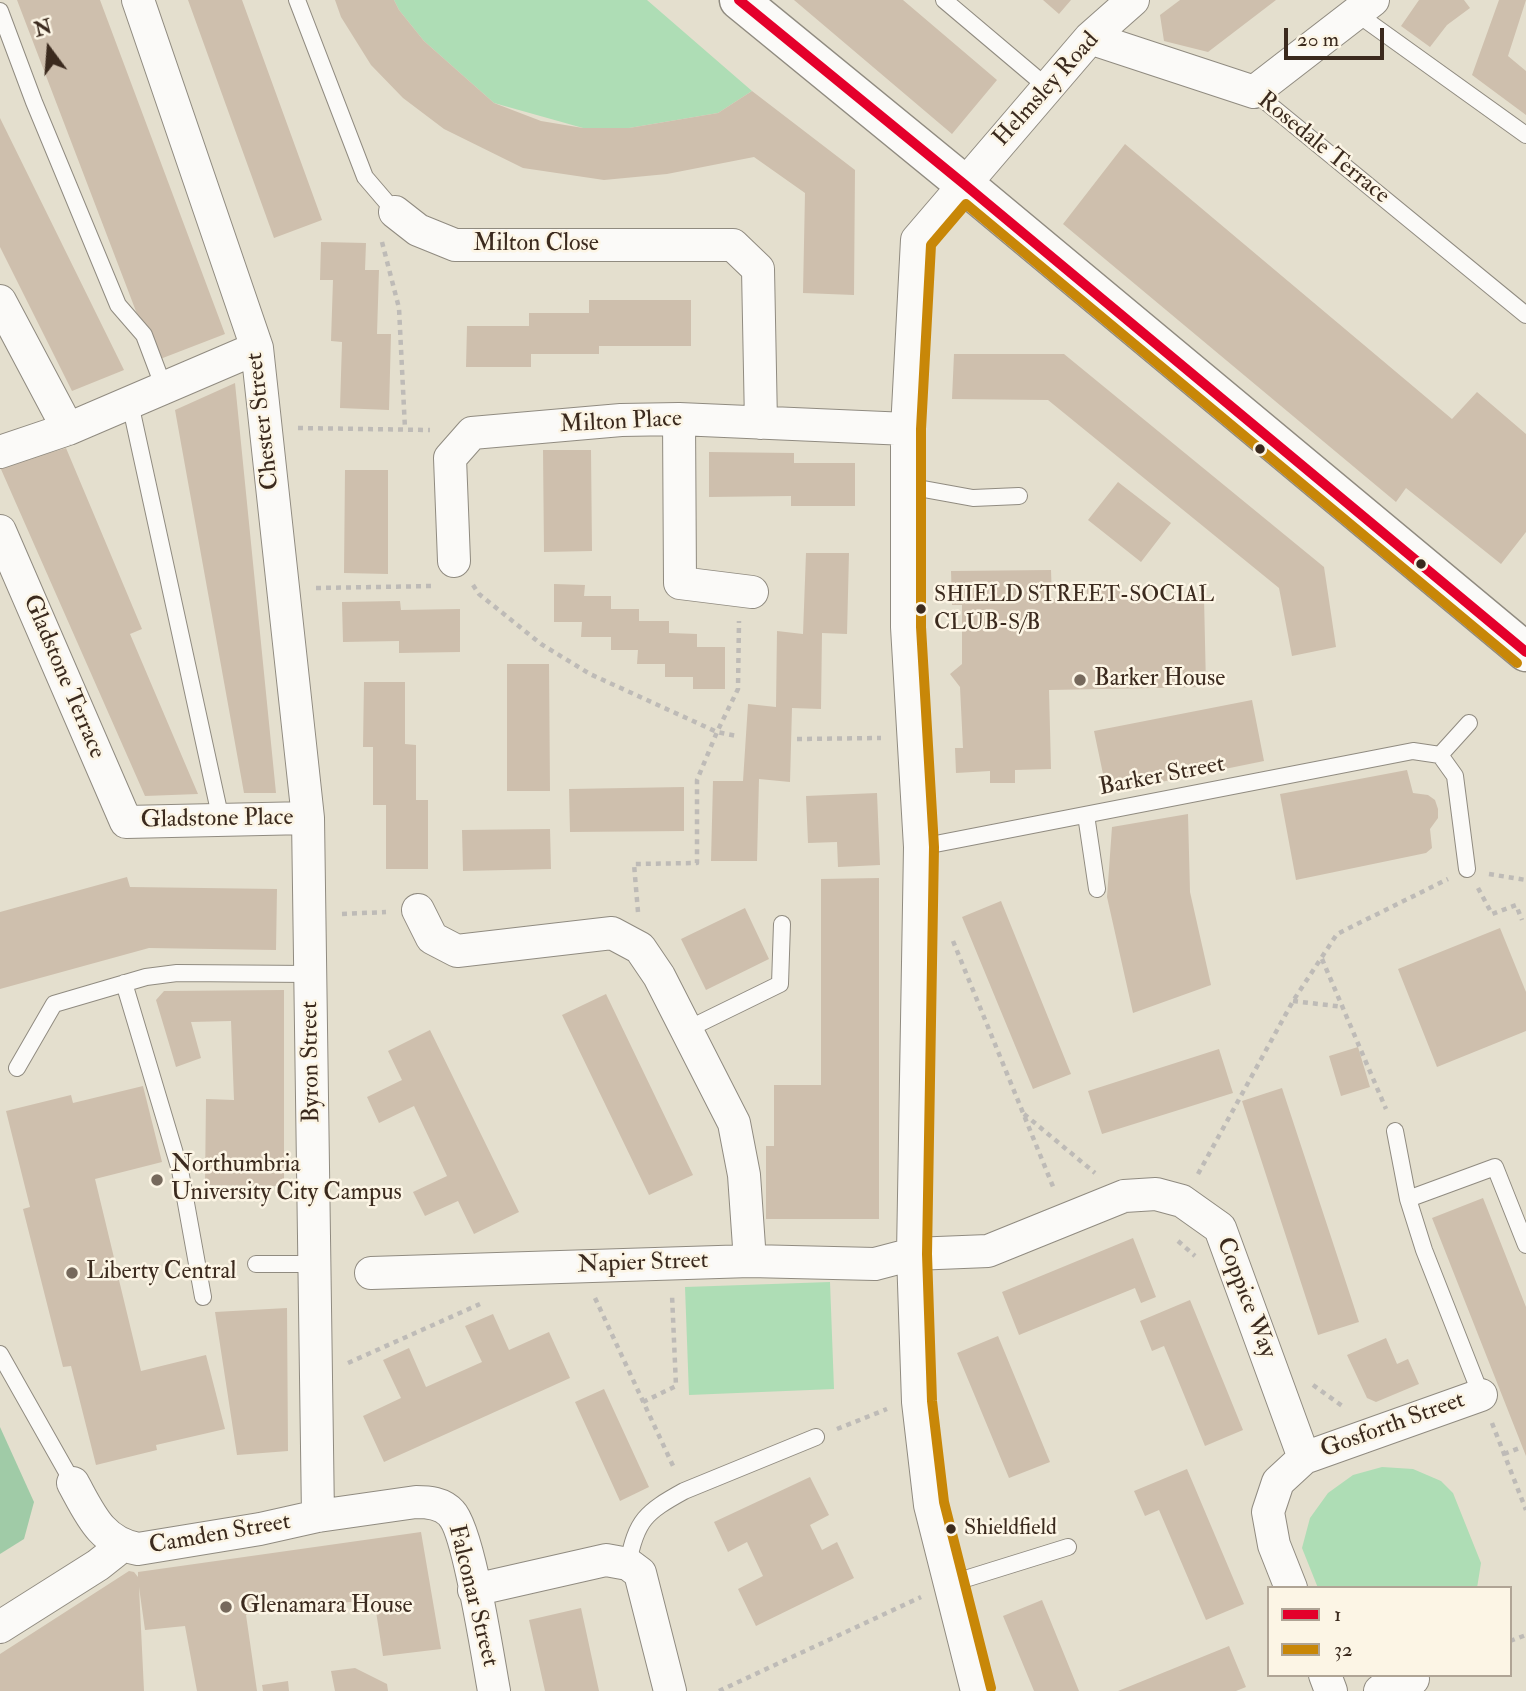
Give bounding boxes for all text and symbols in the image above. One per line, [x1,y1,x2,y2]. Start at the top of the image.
north arrow [14,14,84,84]
scale bar [1288,14,1388,58]
text: N [32,15,55,43]
text: 20 m [1297,26,1339,53]
street label: Helmsley Road [988,27,1106,153]
street label: Rosedale Terrace [1251,87,1395,211]
street label: Milton Close [473,231,599,259]
street label: Chester Street [241,351,287,491]
street label: Milton Place [559,405,683,441]
unlabelled marker [1253,442,1267,456]
unlabelled marker [1414,557,1428,571]
place label: SHIELD STREET-SOCIAL CLUB-S/B [934,583,1214,634]
street label: Gladstone Terrace [16,591,110,763]
marker: SHIELD STREET-SOCIAL CLUB-S/B [914,602,928,616]
place label: Barker House [1094,666,1225,694]
marker: Barker House [1072,672,1088,688]
street label: Barker Street [1097,751,1227,803]
street label: Gladstone Place [140,804,294,836]
street label: Byron Street [297,1001,327,1123]
place label: Northumbria University City Campus [171,1152,402,1208]
marker: Northumbria University City Campus [149,1172,165,1188]
street label: Coppice Way [1209,1234,1281,1362]
street label: Napier Street [577,1247,709,1281]
place label: Liberty Central [86,1259,236,1287]
marker: Liberty Central [64,1265,80,1281]
street label: Gosforth Street [1317,1387,1469,1465]
street label: Camden Street [147,1508,293,1562]
place label: Shieldfield [964,1516,1057,1542]
street label: Falconar Street [440,1522,504,1670]
marker: Shieldfield [944,1522,958,1536]
legend [1267,1586,1512,1677]
place label: Glenamara House [240,1593,412,1621]
marker: Glenamara House [218,1599,234,1615]
text: 1 [1334,1601,1342,1628]
text: 32 [1334,1636,1353,1663]

